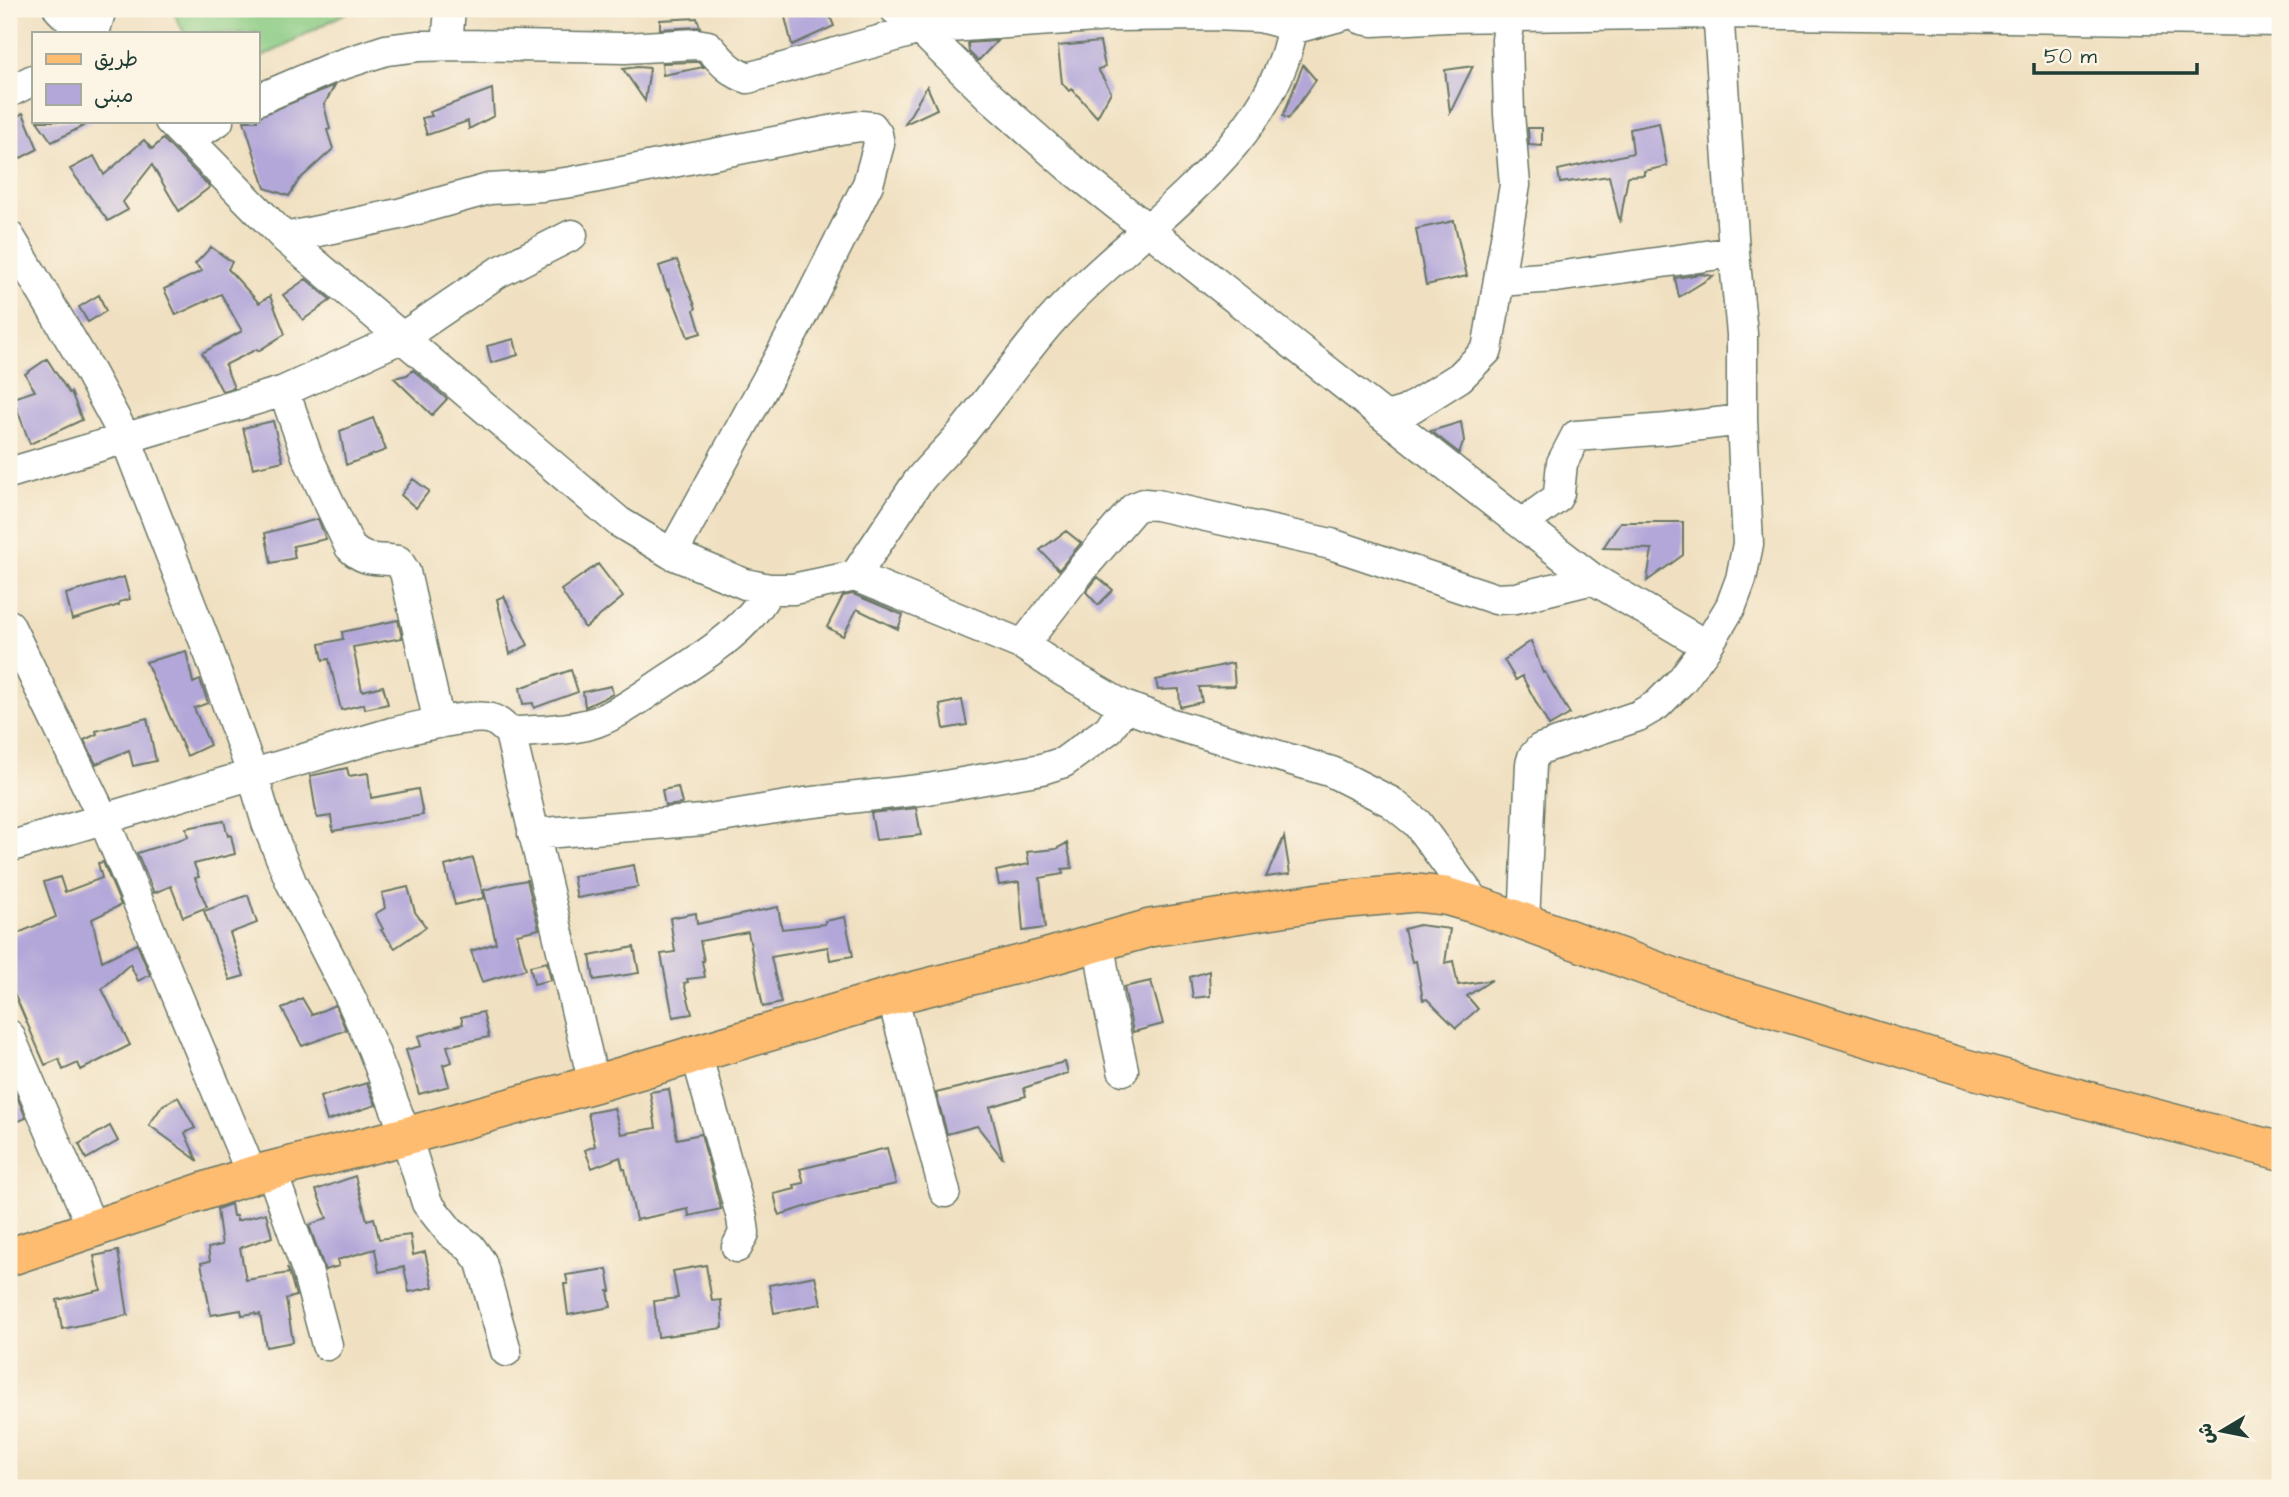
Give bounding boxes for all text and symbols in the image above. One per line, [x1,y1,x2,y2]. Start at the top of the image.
legend [32,32,259,122]
scale bar [2034,32,2196,76]
text: 50 m [2044,42,2098,71]
text: طريق [94,45,138,74]
text: مبنى [94,81,133,110]
north arrow [2188,1396,2258,1466]
text: ش [2192,1421,2222,1446]

